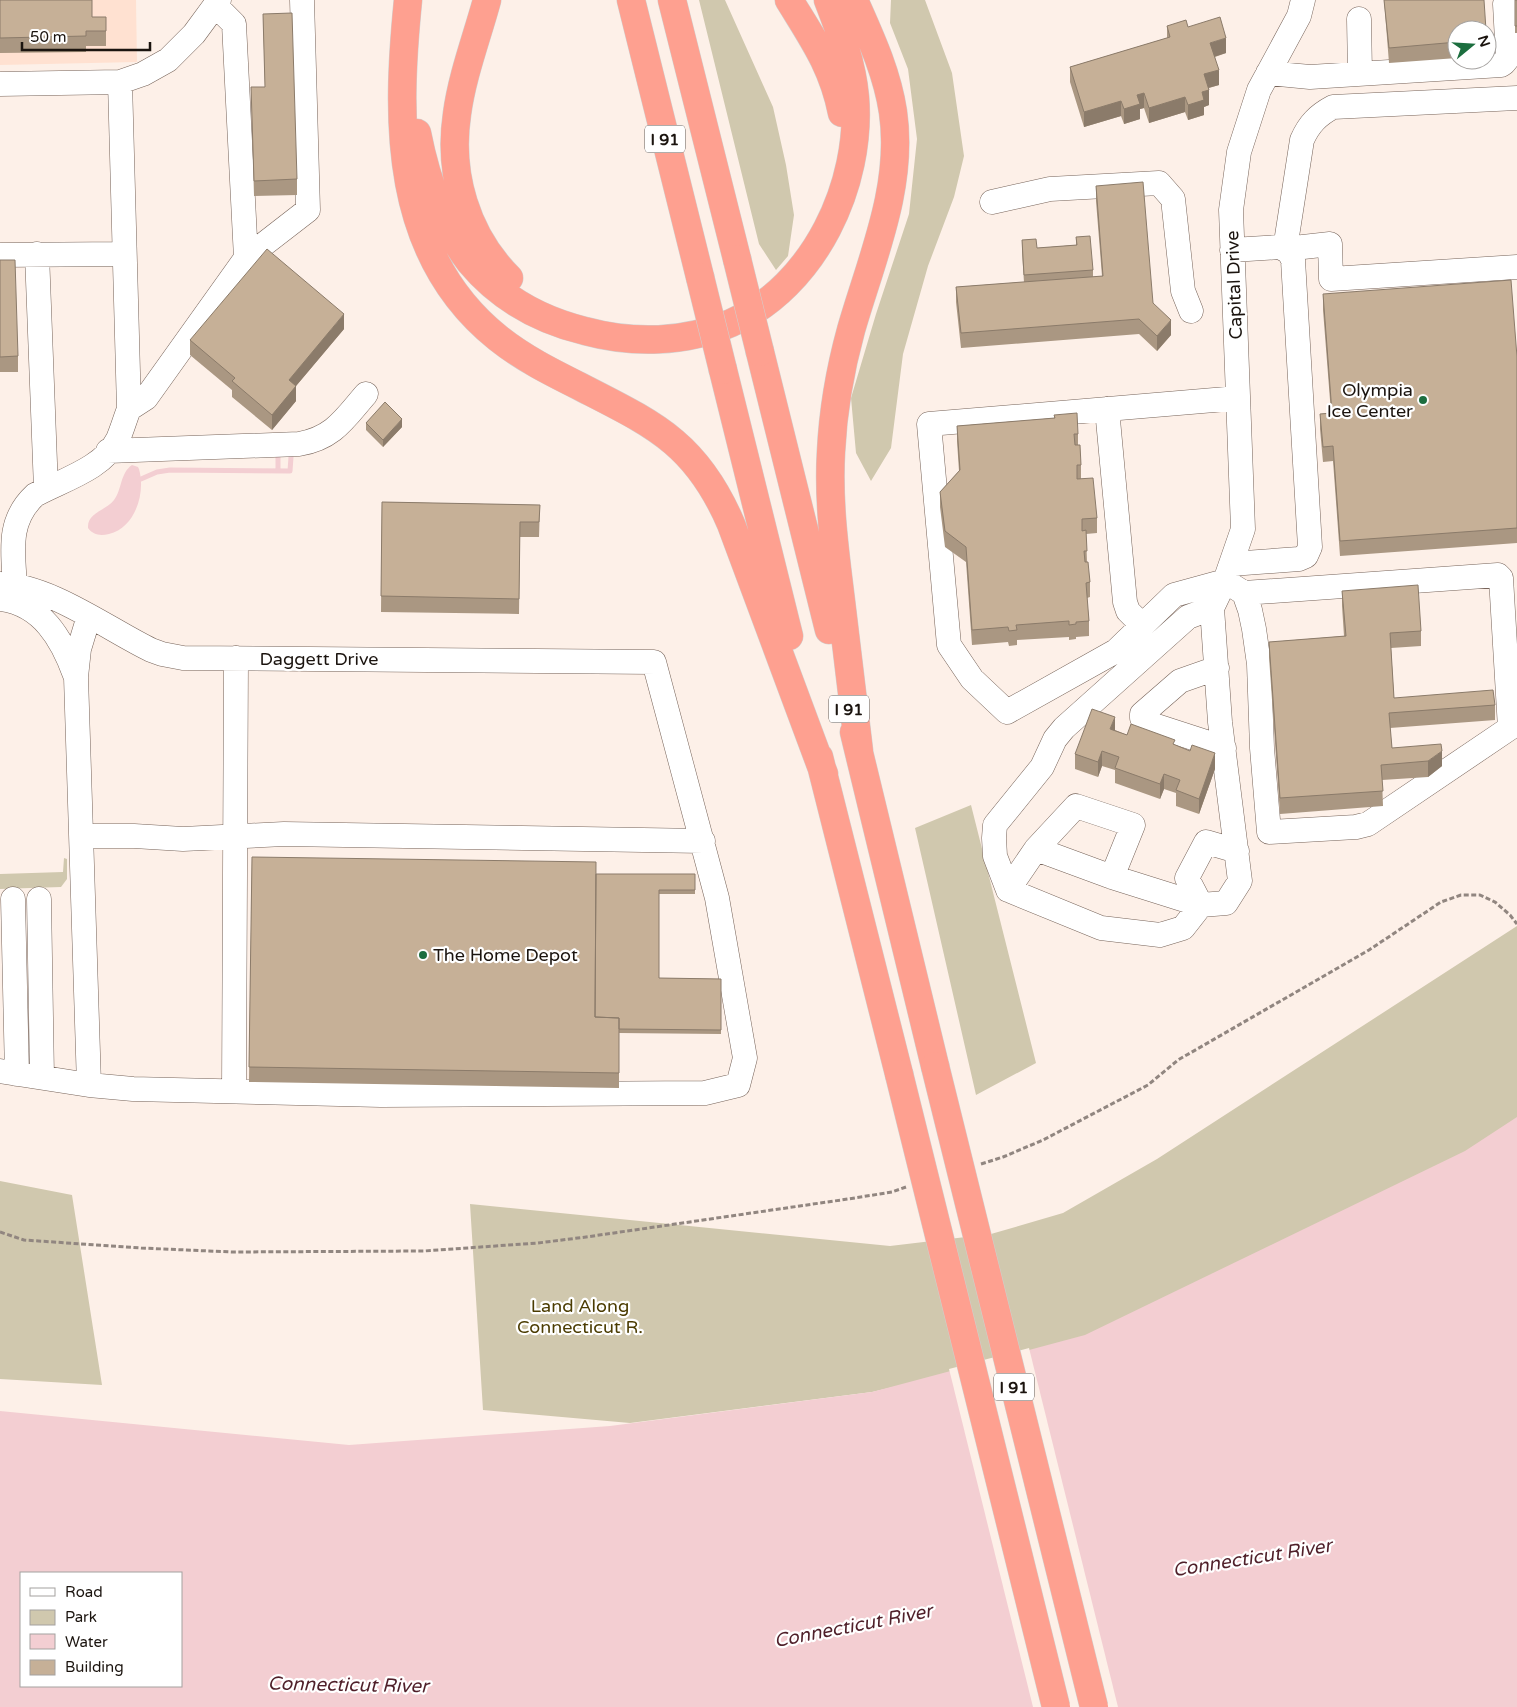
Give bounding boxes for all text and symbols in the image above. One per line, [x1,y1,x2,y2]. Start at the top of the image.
scale bar [22,20,150,52]
north arrow [1447,20,1497,70]
text: 50 m [30,28,67,46]
text: N [1474,33,1494,49]
road number: I 91 [645,126,685,152]
street label: Capital Drive [1221,230,1247,340]
place label: Olympia Ice Center [1327,379,1413,422]
marker: Olympia Ice Center [1417,394,1429,406]
street label: Daggett Drive [259,648,379,670]
road number: I 91 [829,696,869,722]
place label: The Home Depot [433,944,578,966]
marker: The Home Depot [417,949,429,961]
park label: Land Along Connecticut R. [517,1295,643,1338]
road number: I 91 [994,1374,1034,1400]
water label: Connecticut River [1171,1534,1336,1581]
legend [20,1572,182,1687]
text: Road [65,1583,103,1601]
water label: Connecticut River [772,1599,937,1652]
text: Park [65,1608,97,1626]
text: Water [65,1633,108,1651]
text: Building [65,1658,124,1676]
water label: Connecticut River [268,1673,431,1697]

